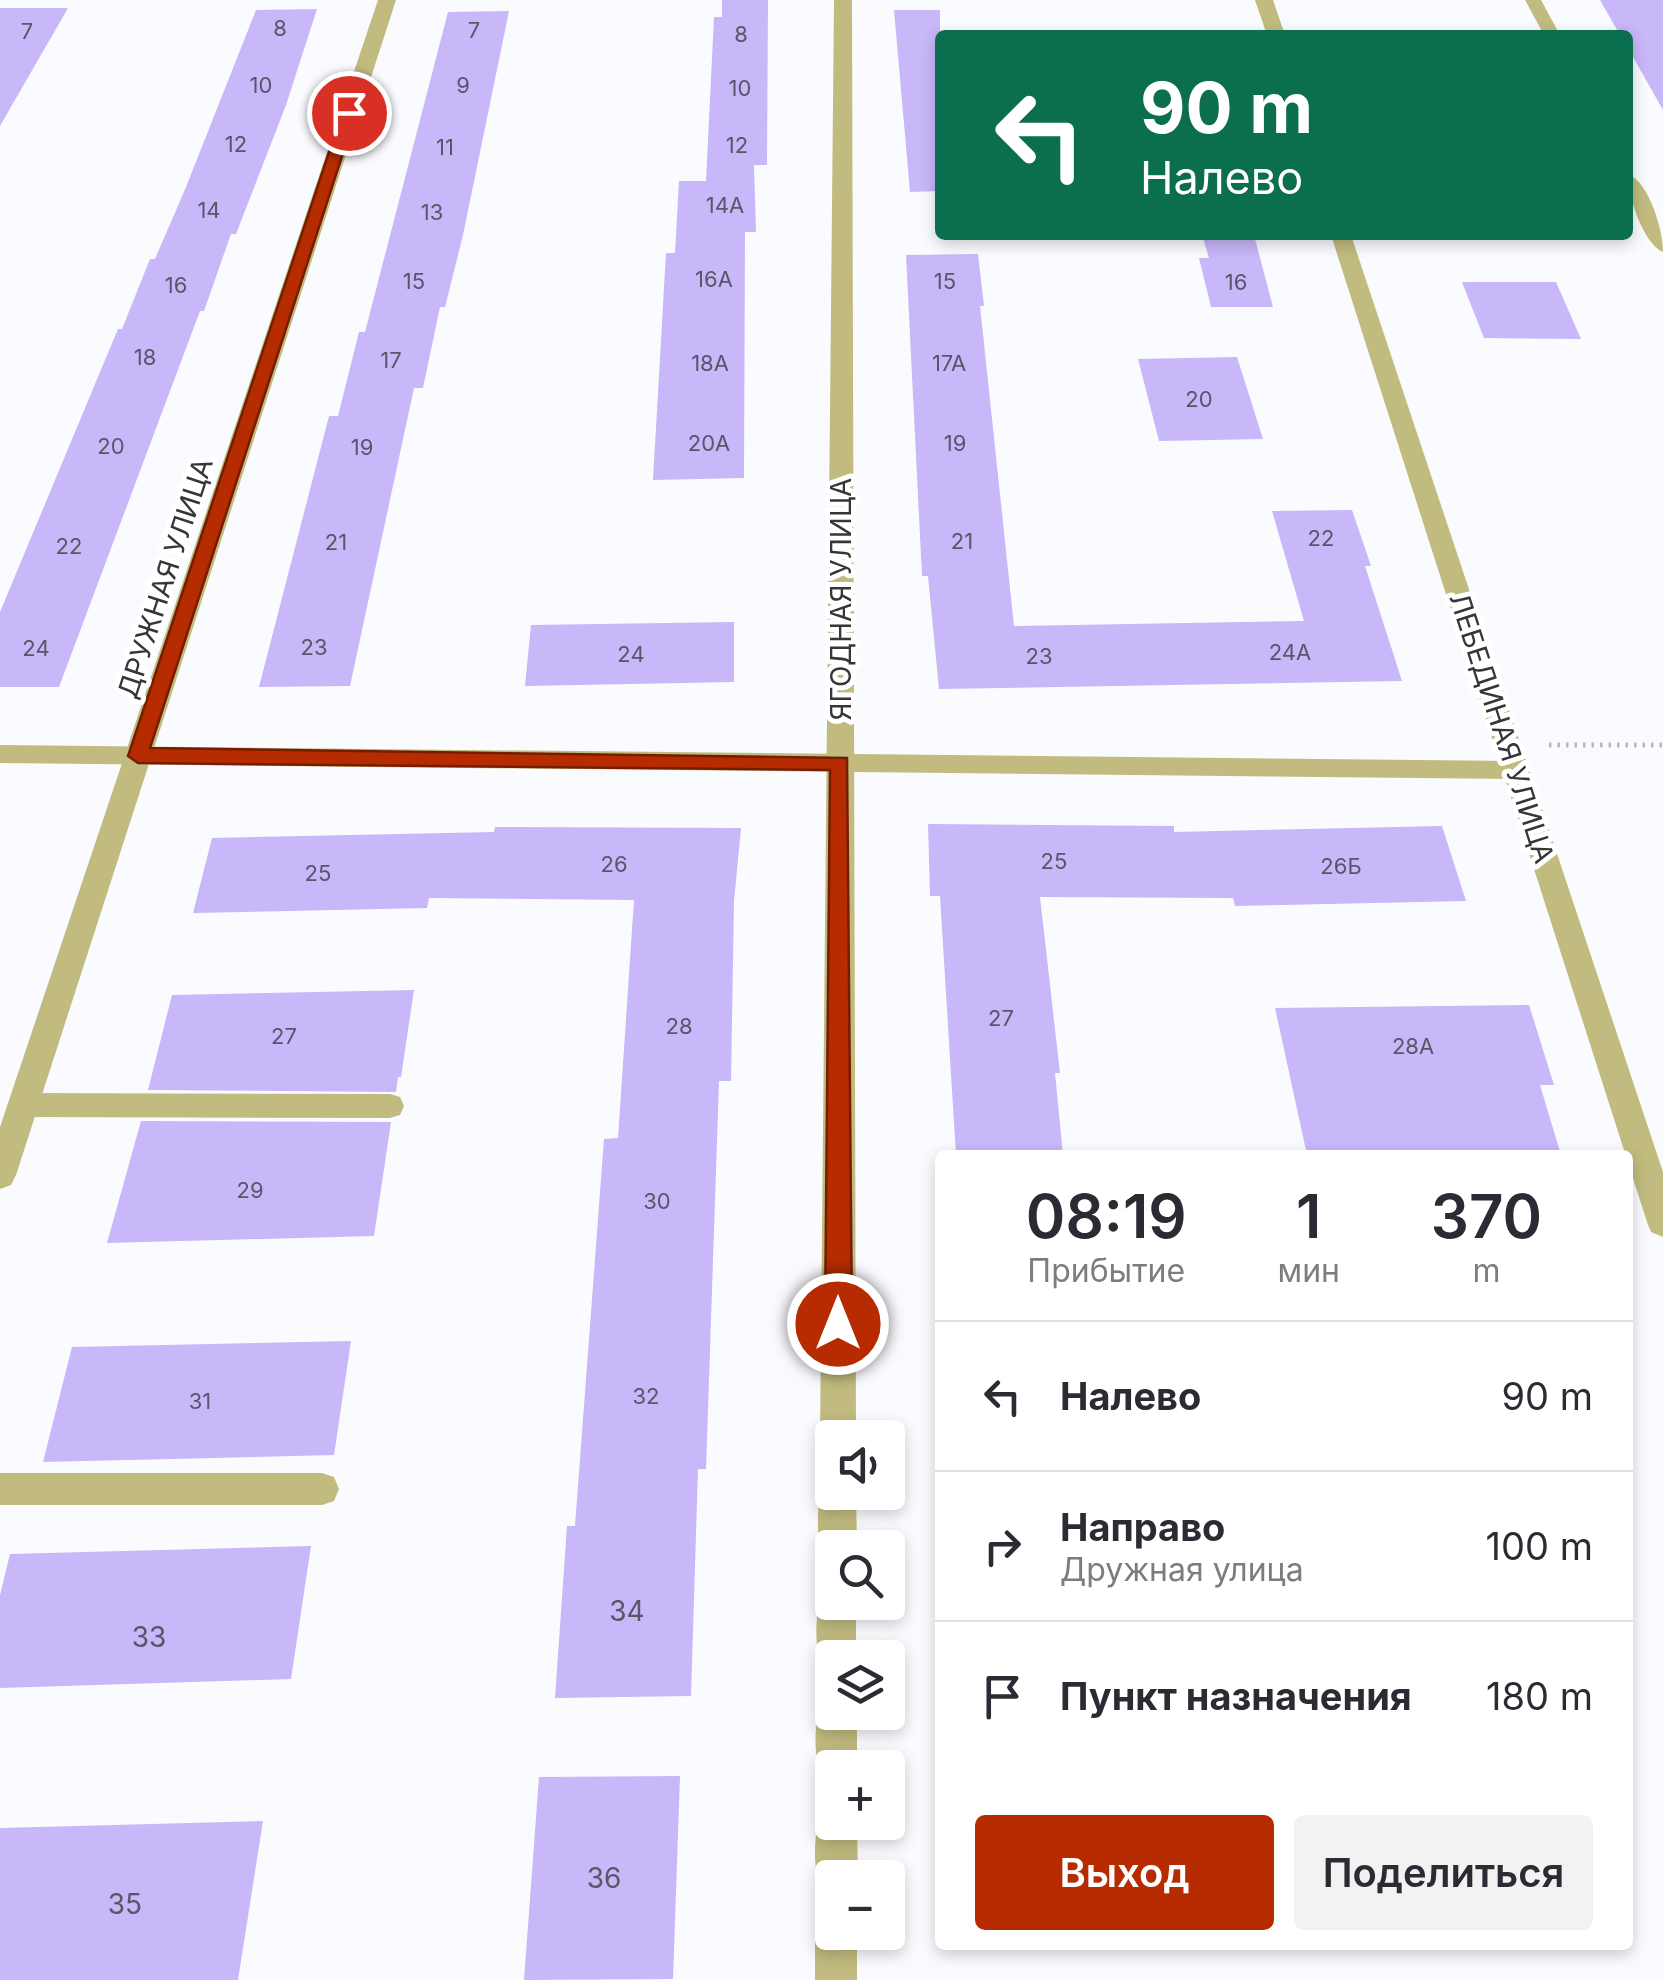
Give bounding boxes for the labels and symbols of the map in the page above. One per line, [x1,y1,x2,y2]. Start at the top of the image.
house number: 8 [273,15,287,41]
house number: 7 [468,17,480,43]
house number: 7 [21,18,33,44]
house number: 8 [734,21,748,47]
pin [307,71,392,156]
house number: 10 [250,72,272,98]
house number: 9 [456,72,470,98]
house number: 10 [729,75,751,101]
house number: 12 [225,131,247,157]
house number: 12 [726,132,748,158]
house number: 11 [436,134,454,160]
house number: 14А [706,192,744,218]
house number: 14 [197,197,221,223]
house number: 13 [421,199,443,225]
house number: 16А [695,266,733,292]
house number: 15 [403,268,425,294]
house number: 15 [934,268,956,294]
house number: 16 [1225,269,1247,295]
house number: 16 [165,272,187,298]
house number: 18 [134,344,156,370]
house number: 17 [380,347,402,373]
house number: 18А [691,350,729,376]
house number: 17А [932,350,966,376]
house number: 20 [1185,386,1213,412]
house number: 20А [688,430,730,456]
house number: 19 [944,430,966,456]
house number: 20 [97,433,125,459]
house number: 19 [351,434,373,460]
street label: ДРУЖНАЯ УЛИЦА [110,454,220,702]
street label: ЯГОДНАЯ УЛИЦА [824,478,858,720]
house number: 22 [1308,525,1334,551]
house number: 21 [951,528,973,554]
house number: 21 [325,529,347,555]
house number: 22 [56,533,82,559]
street label: ЛЕБЕДИНАЯ УЛИЦА [1442,589,1562,867]
house number: 23 [300,634,328,660]
house number: 24 [22,635,50,661]
house number: 24А [1269,639,1311,665]
house number: 24 [617,641,645,667]
house number: 23 [1025,643,1053,669]
house number: 25 [1041,848,1067,874]
house number: 26 [600,851,628,877]
house number: 26Б [1320,853,1362,879]
house number: 25 [305,860,331,886]
house number: 27 [988,1005,1014,1031]
house number: 28 [665,1013,693,1039]
house number: 27 [271,1023,297,1049]
house number: 28А [1392,1033,1434,1059]
house number: 29 [236,1177,264,1203]
house number: 30 [643,1188,671,1214]
position arrow [786,1272,890,1376]
house number: 32 [632,1383,660,1409]
house number: 31 [189,1388,211,1414]
house number: 34 [609,1594,645,1628]
house number: 33 [132,1620,166,1654]
house number: 36 [587,1861,621,1895]
house number: 35 [108,1887,142,1921]

